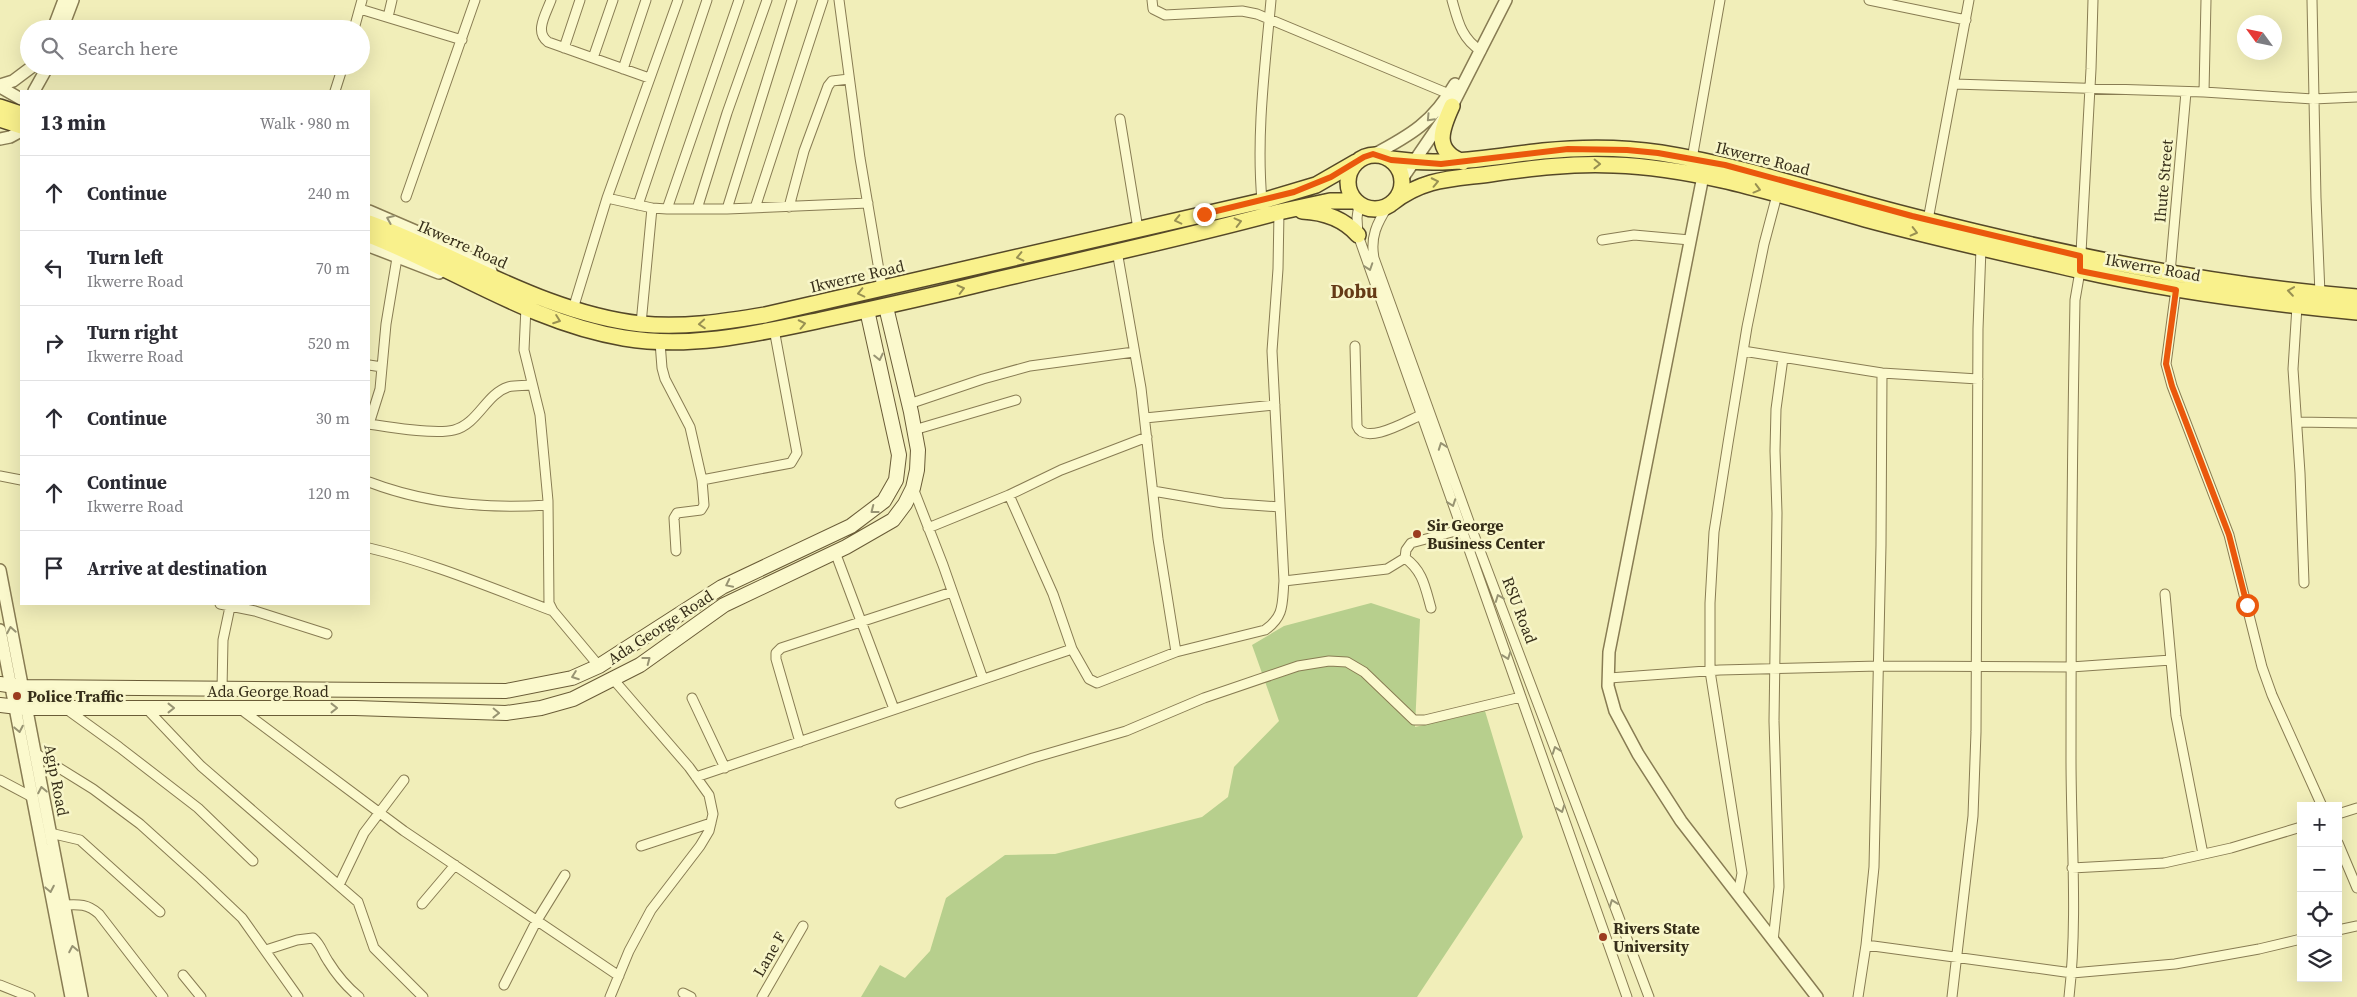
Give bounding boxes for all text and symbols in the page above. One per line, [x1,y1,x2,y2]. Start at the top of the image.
north arrow [2237,15,2282,60]
search box [20,20,370,75]
icon: search [38,34,66,62]
text: Search here [78,35,178,61]
text: 13 min [40,108,106,137]
text: Walk · 980 m [260,112,350,134]
one-way arrow [1427,112,1436,121]
street label: Ikwerre Road [1714,136,1812,180]
street label: Ihute Street [2148,138,2178,223]
one-way arrow [1593,159,1601,170]
one-way arrow [1431,177,1440,187]
icon: ahead [40,179,68,207]
text: Continue [87,180,167,206]
text: 240 m [308,182,350,204]
one-way arrow [1752,184,1760,194]
route end [1193,203,1216,226]
street label: Ikwerre Road [415,214,511,274]
one-way arrow [1174,214,1183,225]
one-way arrow [386,215,395,226]
one-way arrow [1234,217,1242,228]
one-way arrow [1909,226,1918,237]
text: Turn left [87,244,163,270]
street label: Ikwerre Road [2104,248,2202,286]
one-way arrow [1015,251,1024,261]
icon: left [40,254,68,282]
street label: Ikwerre Road [808,254,906,298]
text: 70 m [316,257,350,279]
one-way arrow [1363,262,1373,271]
text: Ikwerre Road [87,270,183,292]
district label: Dobu [1330,278,1378,304]
one-way arrow [956,284,965,295]
one-way arrow [2287,286,2295,297]
one-way arrow [857,287,866,298]
one-way arrow [552,314,560,324]
text: Turn right [87,319,178,345]
one-way arrow [698,319,706,330]
one-way arrow [798,319,807,329]
icon: right [40,329,68,357]
text: 520 m [308,332,350,354]
text: Ikwerre Road [87,345,183,367]
one-way arrow [873,353,884,362]
icon: ahead [40,404,68,432]
text: Continue [87,405,167,431]
text: 30 m [316,407,350,429]
one-way arrow [1438,442,1448,450]
text: Continue [87,469,167,495]
icon: ahead [40,479,68,507]
text: 120 m [308,482,350,504]
text: Ikwerre Road [87,495,183,517]
one-way arrow [1446,498,1456,507]
one-way arrow [871,504,880,512]
place label: Sir George Business Center [1427,514,1546,554]
marker: Sir George Business Center [1411,528,1423,540]
icon: arrive [40,554,68,582]
text: Arrive at destination [87,555,267,581]
street label: RSU Road [1497,573,1543,647]
one-way arrow [726,577,735,587]
street label: Ada George Road [603,585,717,669]
one-way arrow [1495,594,1505,603]
route start [2236,594,2259,617]
one-way arrow [7,626,17,634]
one-way arrow [1501,651,1511,660]
one-way arrow [641,657,650,665]
one-way arrow [572,670,580,680]
street label: Ada George Road [207,680,329,702]
place label: Police Traffic [27,685,124,707]
marker: Police Traffic [11,690,23,702]
one-way arrow [168,703,175,713]
one-way arrow [330,703,338,713]
one-way arrow [492,708,500,718]
one-way arrow [13,725,24,734]
street label: Agip Road [39,742,75,818]
one-way arrow [1552,746,1562,755]
one-way arrow [37,785,48,794]
map controls [2297,802,2342,982]
button: + [2297,802,2342,847]
one-way arrow [1555,804,1565,813]
button: − [2297,847,2342,892]
one-way arrow [44,884,55,893]
button: locate [2297,892,2342,937]
one-way arrow [1608,899,1618,907]
place label: Rivers State University [1613,917,1700,957]
street label: Lane F [747,928,791,980]
marker: Rivers State University [1597,931,1609,943]
button: layers [2297,937,2342,982]
one-way arrow [68,945,79,954]

